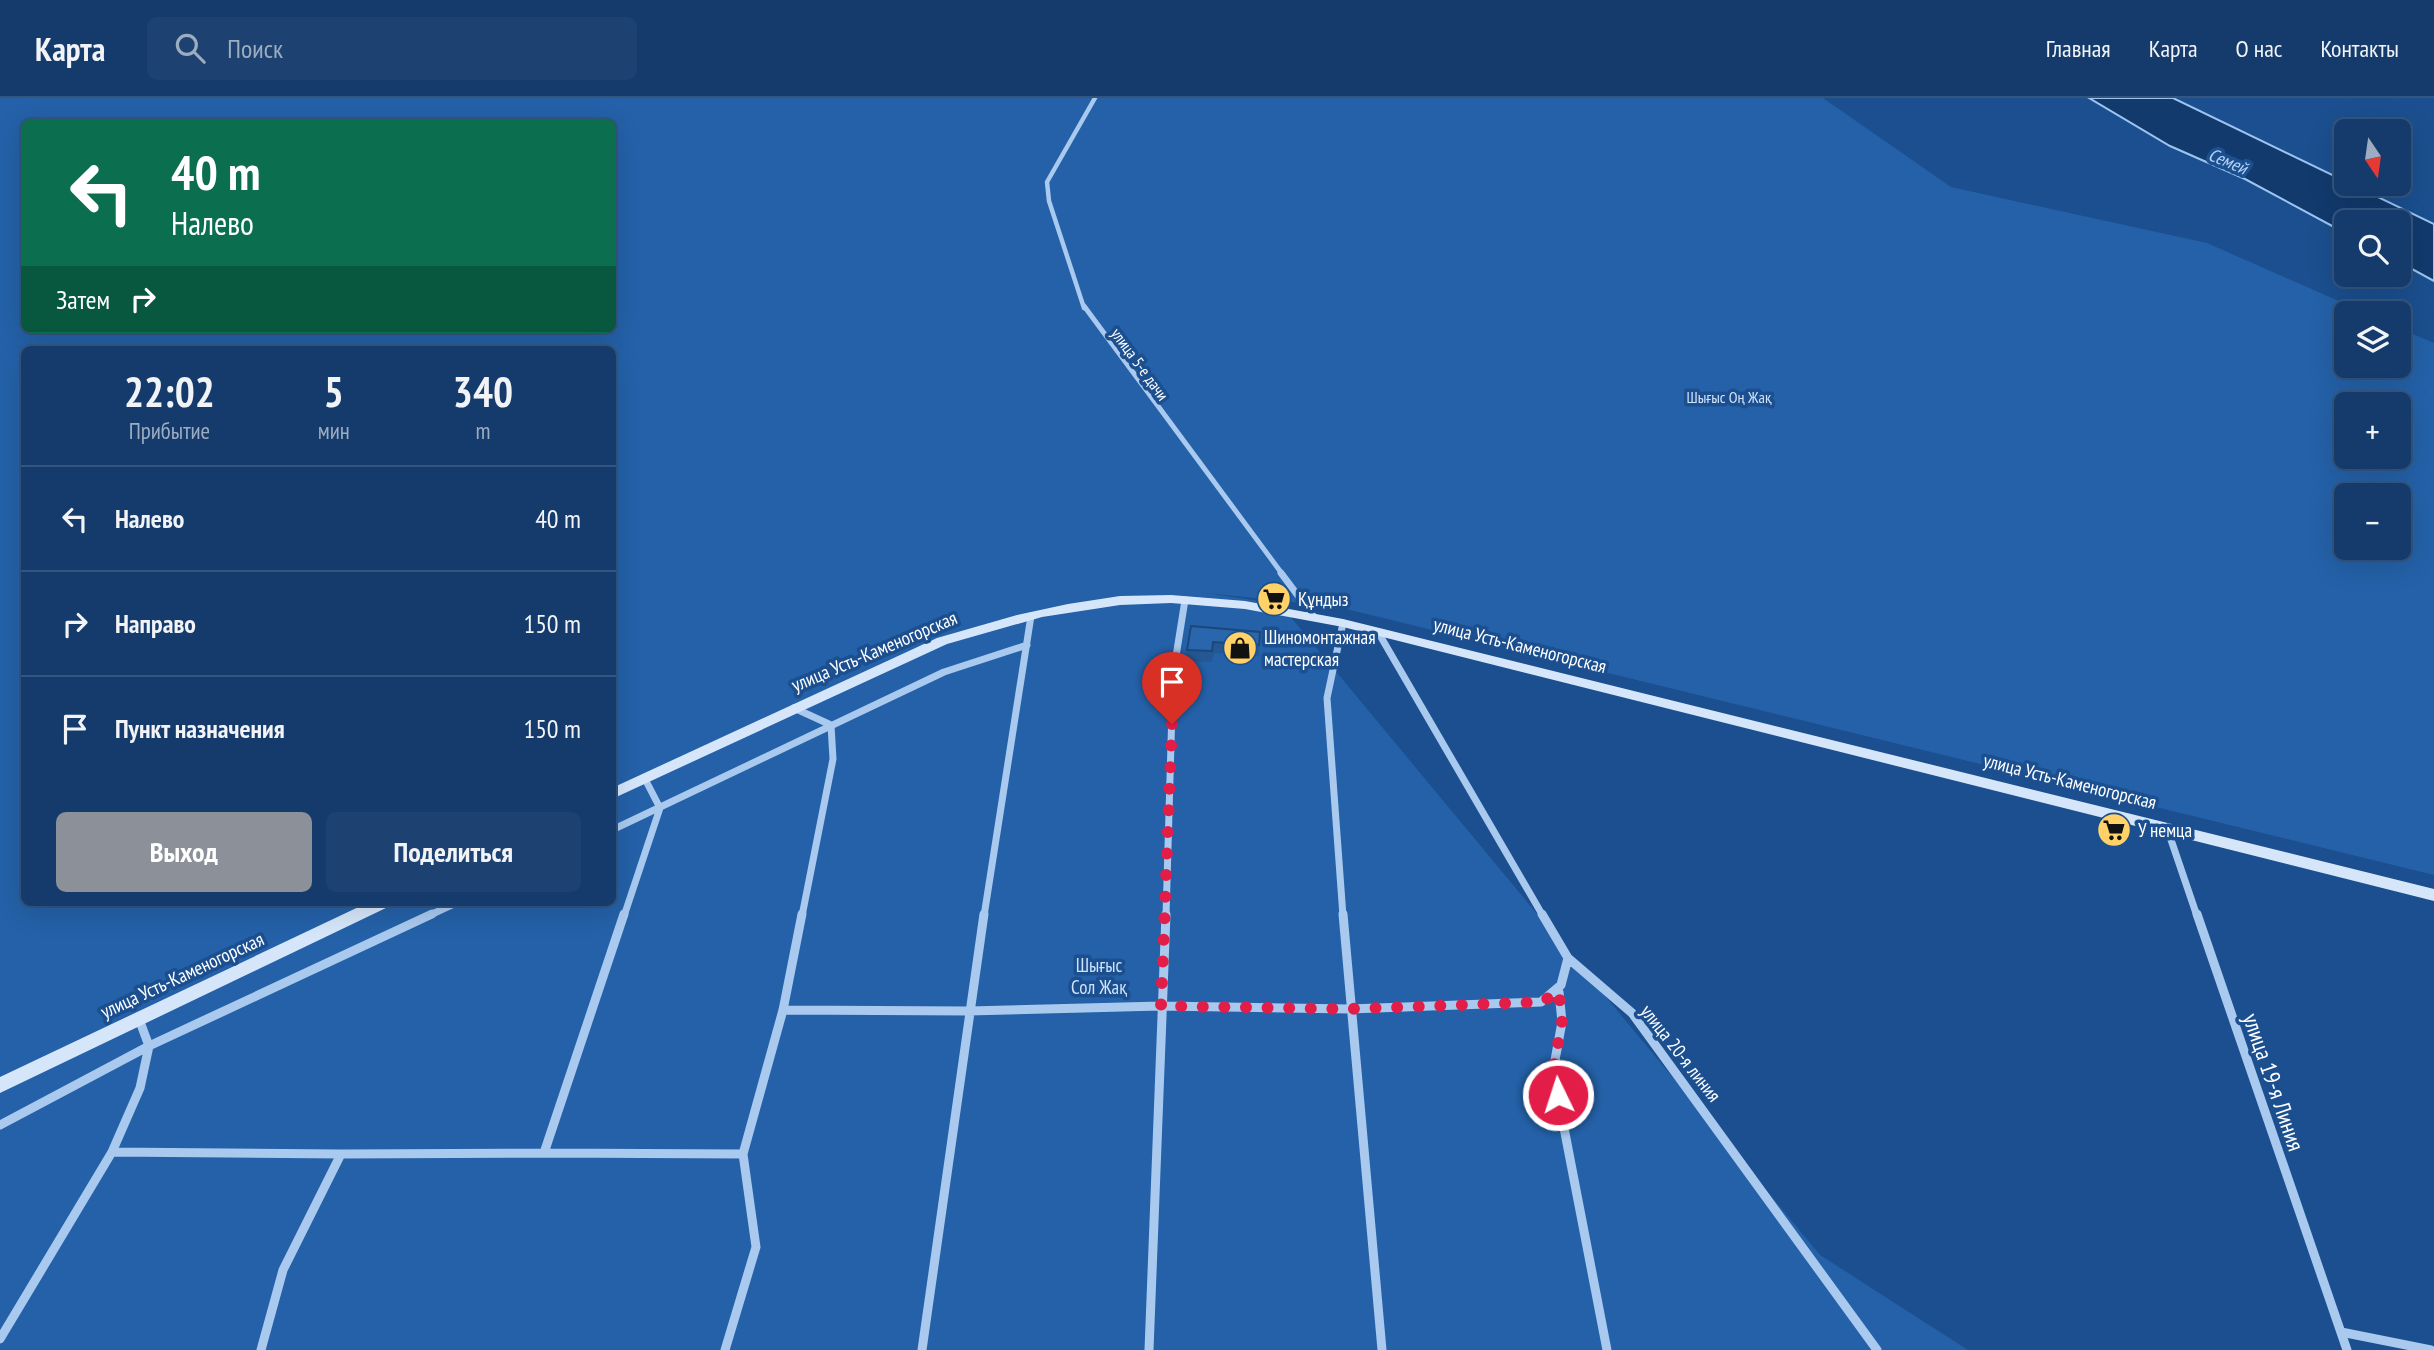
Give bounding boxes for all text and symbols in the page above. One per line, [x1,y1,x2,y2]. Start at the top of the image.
search box [147,17,637,80]
text: Карта [35,27,105,70]
icon: search [171,29,209,67]
text: Поиск [227,32,283,65]
text: Главная [2046,33,2111,64]
text: Карта [2149,33,2198,64]
text: О нас [2236,33,2282,64]
text: Контакты [2320,33,2399,64]
north arrow [2334,119,2412,196]
map controls [2334,119,2411,560]
text: 40 m [171,140,260,204]
water label: Семей [2205,143,2253,180]
icon: left [56,147,147,238]
text: Налево [171,202,254,244]
button: search [2334,210,2411,287]
icon: right [124,280,162,318]
text: Затем [56,283,110,316]
button: layers [2334,301,2411,378]
street label: улица 5-е дачи [1107,324,1173,404]
text: 22:02 [124,364,215,419]
text: 5 [324,364,344,419]
text: 340 [453,364,513,419]
park label: Шығыс Оң Жақ [1686,387,1772,407]
button: + [2334,392,2411,469]
text: Прибытие [129,416,210,445]
text: мин [318,416,350,445]
text: m [475,416,490,445]
button: − [2334,483,2411,560]
icon: left [56,500,94,538]
text: Налево [115,502,184,535]
text: 40 m [535,502,581,535]
supermarket icon: Құндыз [1255,580,1293,618]
place label: Құндыз [1298,587,1349,611]
icon: right [56,605,94,643]
street label: улица Усть-Каменогорская [788,605,960,697]
text: Направо [115,607,196,640]
text: 150 m [523,607,581,640]
street label: улица Усть-Каменогорская [1431,612,1609,678]
place label: Шиномонтажная мастерская [1264,625,1376,671]
shop icon: Шиномонтажная мастерская [1221,629,1259,667]
pin [1142,652,1202,724]
icon: arrive [1153,663,1191,701]
icon: arrive [56,710,94,748]
text: Пункт назначения [115,712,285,745]
text: 150 m [523,712,581,745]
street label: улица Усть-Каменогорская [1981,748,2159,814]
supermarket icon: У немца [2095,811,2133,849]
button: Выход [56,812,312,892]
button: Поделиться [326,812,581,892]
place label: У немца [2138,818,2192,842]
street label: улица Усть-Каменогорская [96,927,268,1023]
park label: Шығыс Сол Жақ [1071,953,1127,999]
street label: улица 20-я линия [1636,1000,1726,1106]
street label: улица 19-я Линия [2237,1009,2311,1155]
position arrow [1521,1058,1595,1132]

